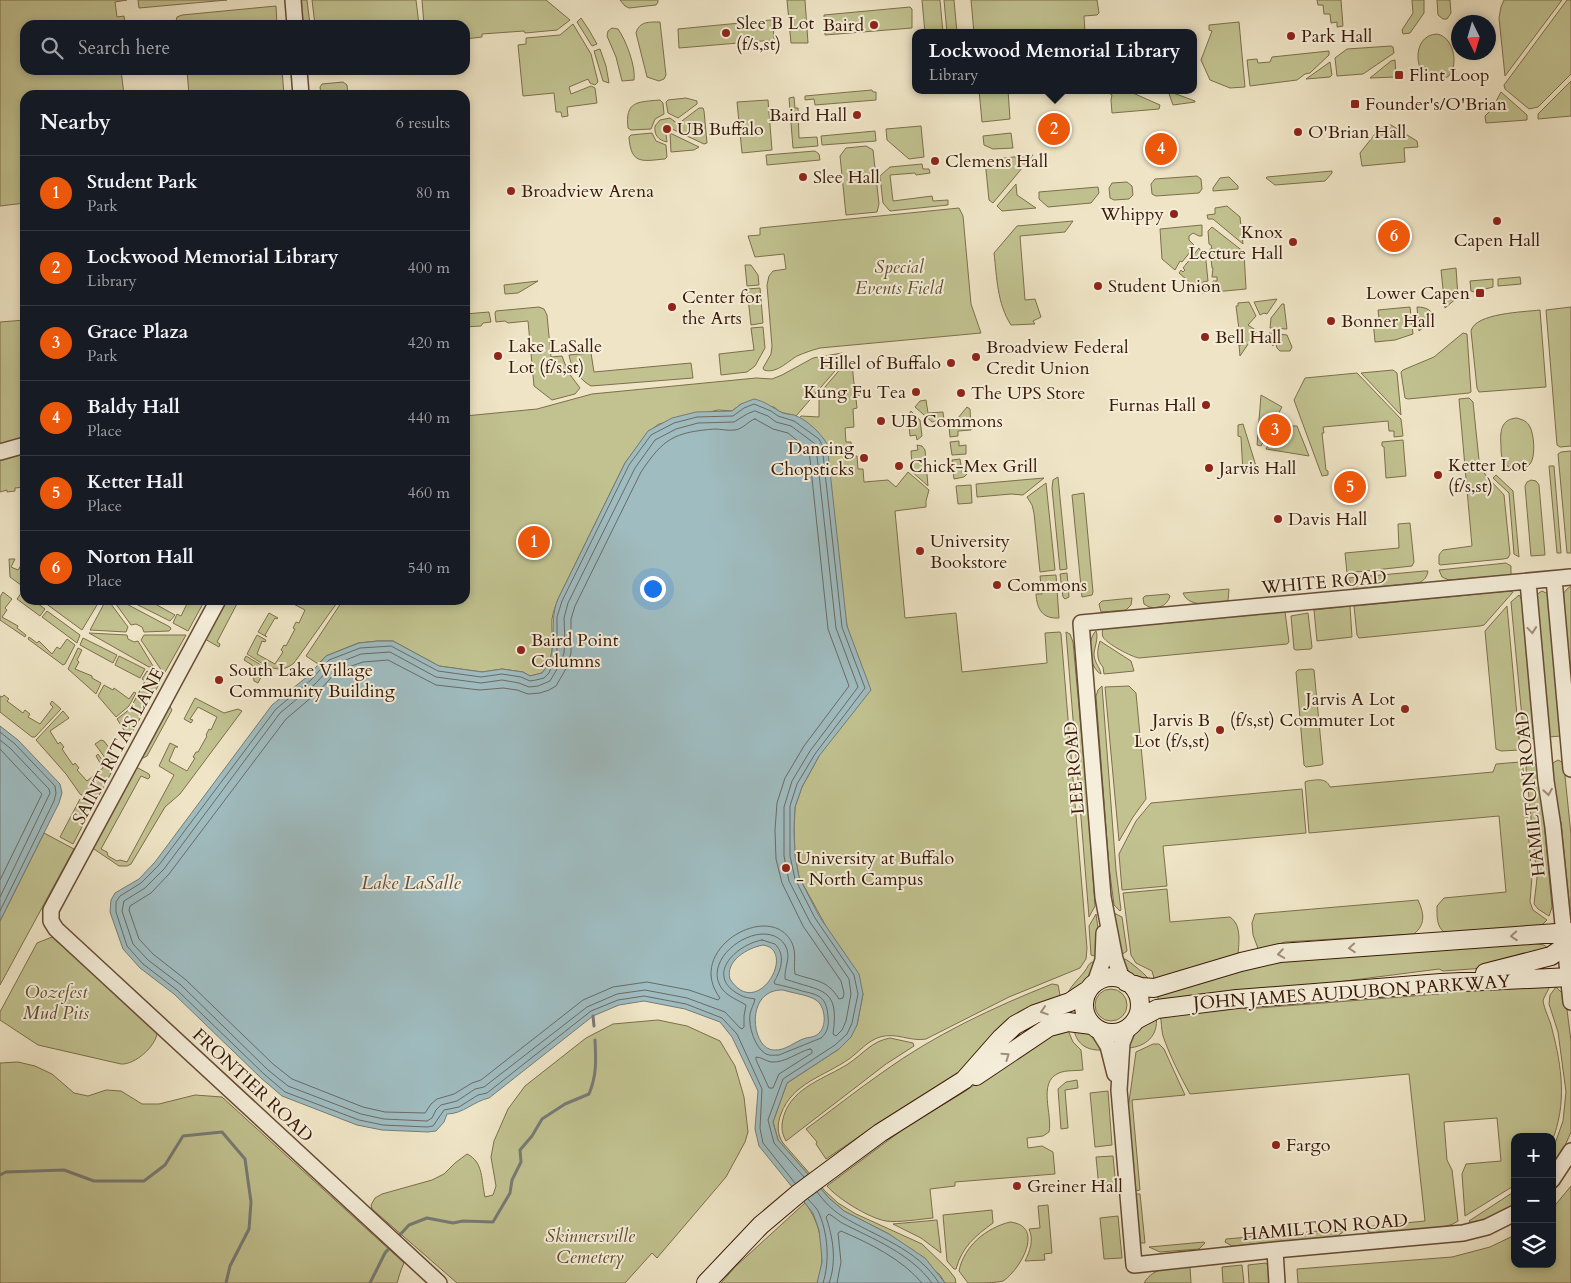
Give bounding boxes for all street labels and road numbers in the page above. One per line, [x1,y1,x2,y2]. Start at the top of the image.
street label: WHITE ROAD [1259,565,1388,601]
street label: SAINT RITA'S LANE [67,664,170,829]
street label: HAMILTON ROAD [1509,710,1552,878]
street label: LEE ROAD [1058,720,1091,816]
street label: JOHN JAMES AUDUBON PARKWAY [1190,969,1512,1016]
street label: FRONTIER ROAD [187,1023,319,1148]
street label: HAMILTON ROAD [1241,1208,1409,1247]

